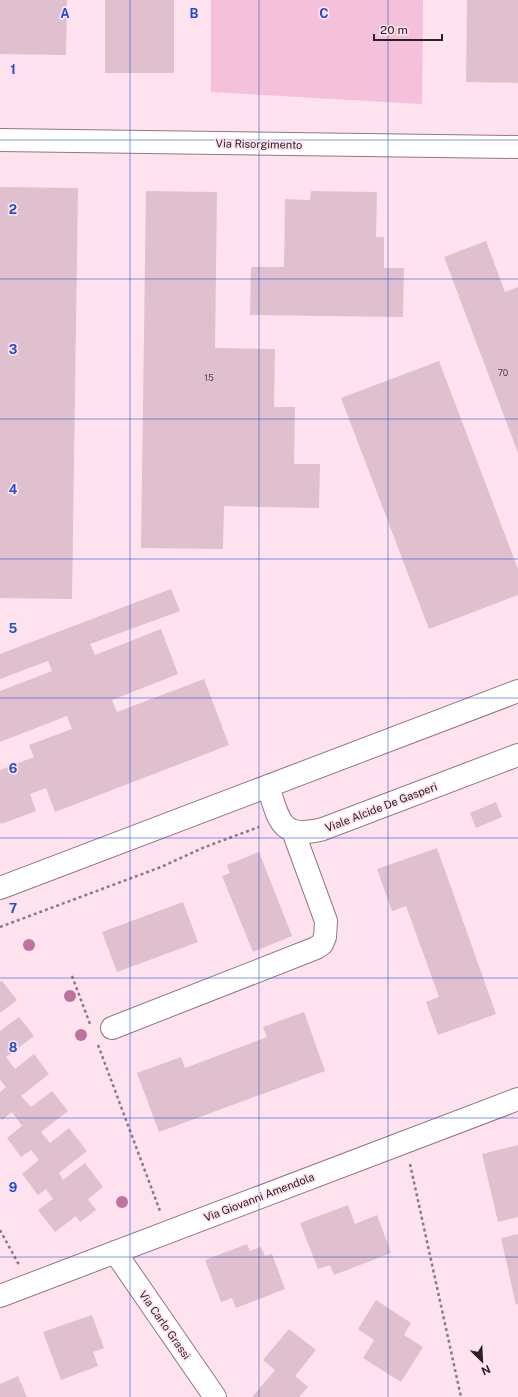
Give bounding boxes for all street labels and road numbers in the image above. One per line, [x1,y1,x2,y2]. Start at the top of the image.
street label: Via Risorgimento [216,137,302,151]
street label: Viale Alcide De Gasperi [323,780,439,834]
street label: Via Giovanni Amendola [202,1170,316,1224]
street label: Via Carlo Grassi [137,1289,193,1361]

